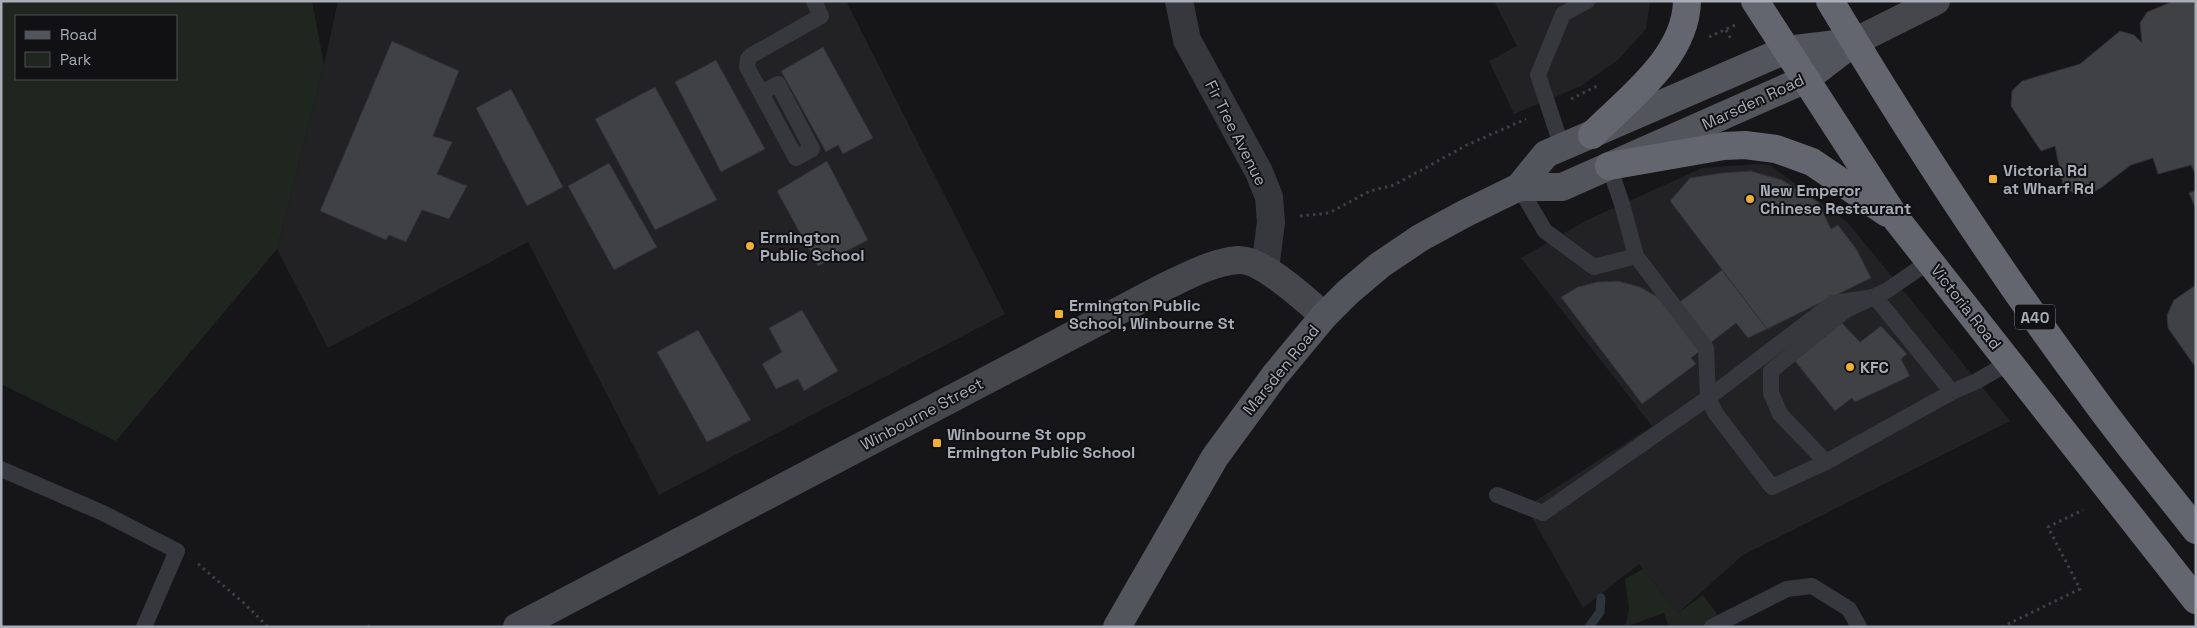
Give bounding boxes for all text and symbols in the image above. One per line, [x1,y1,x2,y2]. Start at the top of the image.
legend [15,15,178,80]
text: Road [60,25,97,44]
text: Park [60,50,91,69]
street label: Marsden Road [1699,69,1807,135]
street label: Fir Tree Avenue [1200,77,1272,189]
place label: Victoria Rd at Wharf Rd [2003,160,2094,199]
marker: Victoria Rd at Wharf Rd [1987,173,1999,185]
place label: New Emperor Chinese Restaurant [1760,180,1911,219]
marker: New Emperor Chinese Restaurant [1744,193,1756,205]
place label: Ermington Public School [760,227,864,266]
marker: Ermington Public School [744,240,756,252]
street label: Victoria Road [1926,260,2006,354]
place label: Ermington Public School, Winbourne St [1069,295,1235,334]
road number: A40 [2015,304,2055,330]
marker: Ermington Public School, Winbourne St [1053,308,1065,320]
street label: Marsden Road [1238,321,1324,419]
place label: KFC [1860,357,1889,378]
marker: KFC [1844,361,1856,373]
street label: Winbourne Street [857,373,987,455]
place label: Winbourne St opp Ermington Public School [947,424,1135,463]
marker: Winbourne St opp Ermington Public School [931,437,943,449]

